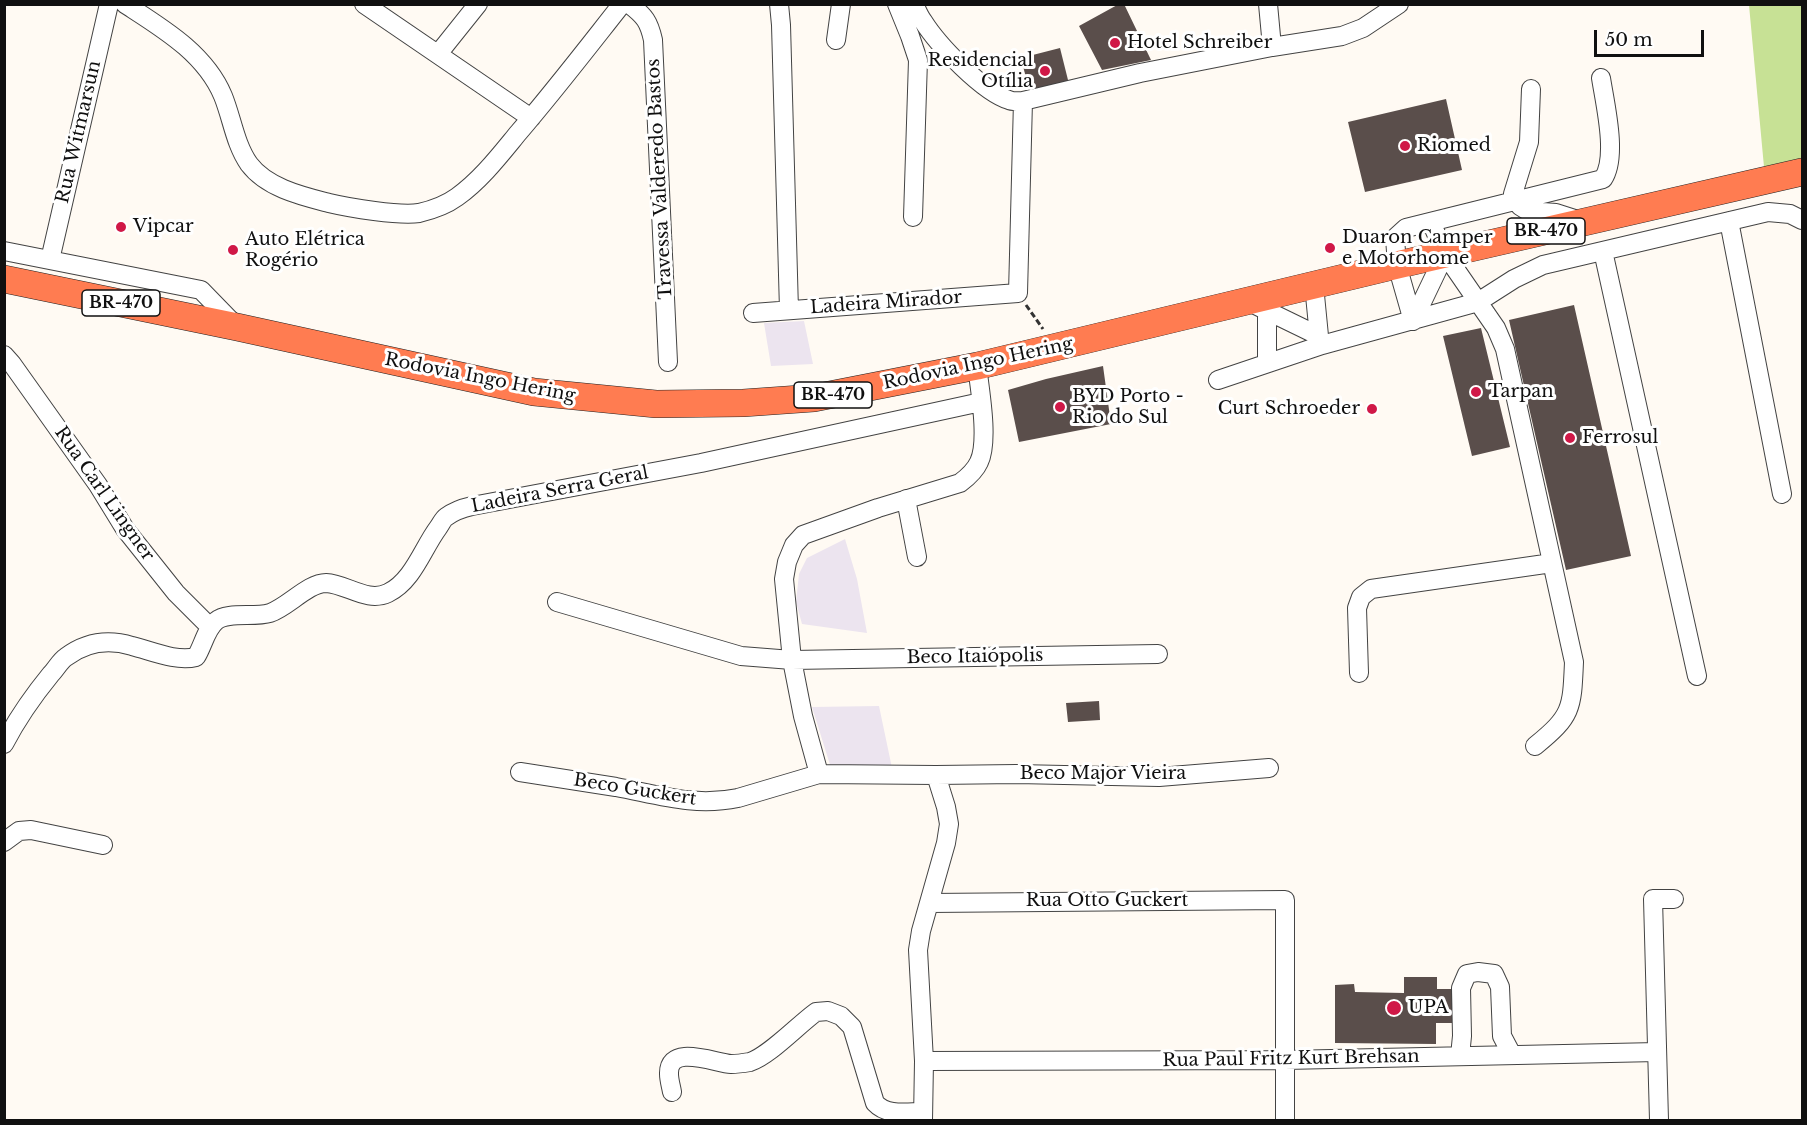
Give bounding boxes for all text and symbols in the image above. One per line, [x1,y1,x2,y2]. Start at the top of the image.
scale bar [1597,18,1706,56]
text: 50 m [1605,29,1653,51]
place label: Hotel Schreiber [1127,32,1272,54]
marker: Hotel Schreiber [1108,36,1122,50]
place label: Residencial Otília [928,50,1033,92]
street label: Travessa Valderedo Bastos [643,58,677,300]
street label: Rua Witmarsun [52,59,106,205]
marker: Residencial Otília [1038,64,1052,78]
place label: Riomed [1417,135,1491,157]
marker: Riomed [1398,139,1412,153]
place label: Vipcar [133,216,194,238]
road number: BR-470 [1507,218,1585,244]
marker: Vipcar [114,220,128,234]
place label: Duaron Camper e Motorhome [1342,227,1493,270]
place label: Auto Elétrica Rogério [245,229,365,272]
marker: Duaron Camper e Motorhome [1323,241,1337,255]
marker: Auto Elétrica Rogério [226,243,240,257]
street label: Ladeira Mirador [809,287,963,319]
road number: BR-470 [82,290,160,316]
street label: Rodovia Ingo Hering [881,333,1075,395]
street label: Rodovia Ingo Hering [383,349,577,407]
place label: Tarpan [1488,381,1554,403]
road number: BR-470 [794,382,872,408]
marker: Tarpan [1469,385,1483,399]
place label: BYD Porto - Rio do Sul [1072,386,1184,428]
place label: Curt Schroeder [1218,398,1360,420]
marker: BYD Porto - Rio do Sul [1053,400,1067,414]
marker: Curt Schroeder [1365,402,1379,416]
street label: Rua Carl Lingner [50,423,158,565]
place label: Ferrosul [1582,427,1658,449]
marker: Ferrosul [1563,431,1577,445]
street label: Ladeira Serra Geral [470,462,650,518]
street label: Beco Itaiópolis [906,645,1044,669]
street label: Beco Major Vieira [1020,763,1186,785]
street label: Beco Guckert [572,770,698,810]
street label: Rua Otto Guckert [1026,890,1188,912]
place label: UPA [1408,997,1449,1019]
marker: UPA [1385,999,1403,1017]
street label: Rua Paul Fritz Kurt Brehsan [1162,1046,1420,1072]

